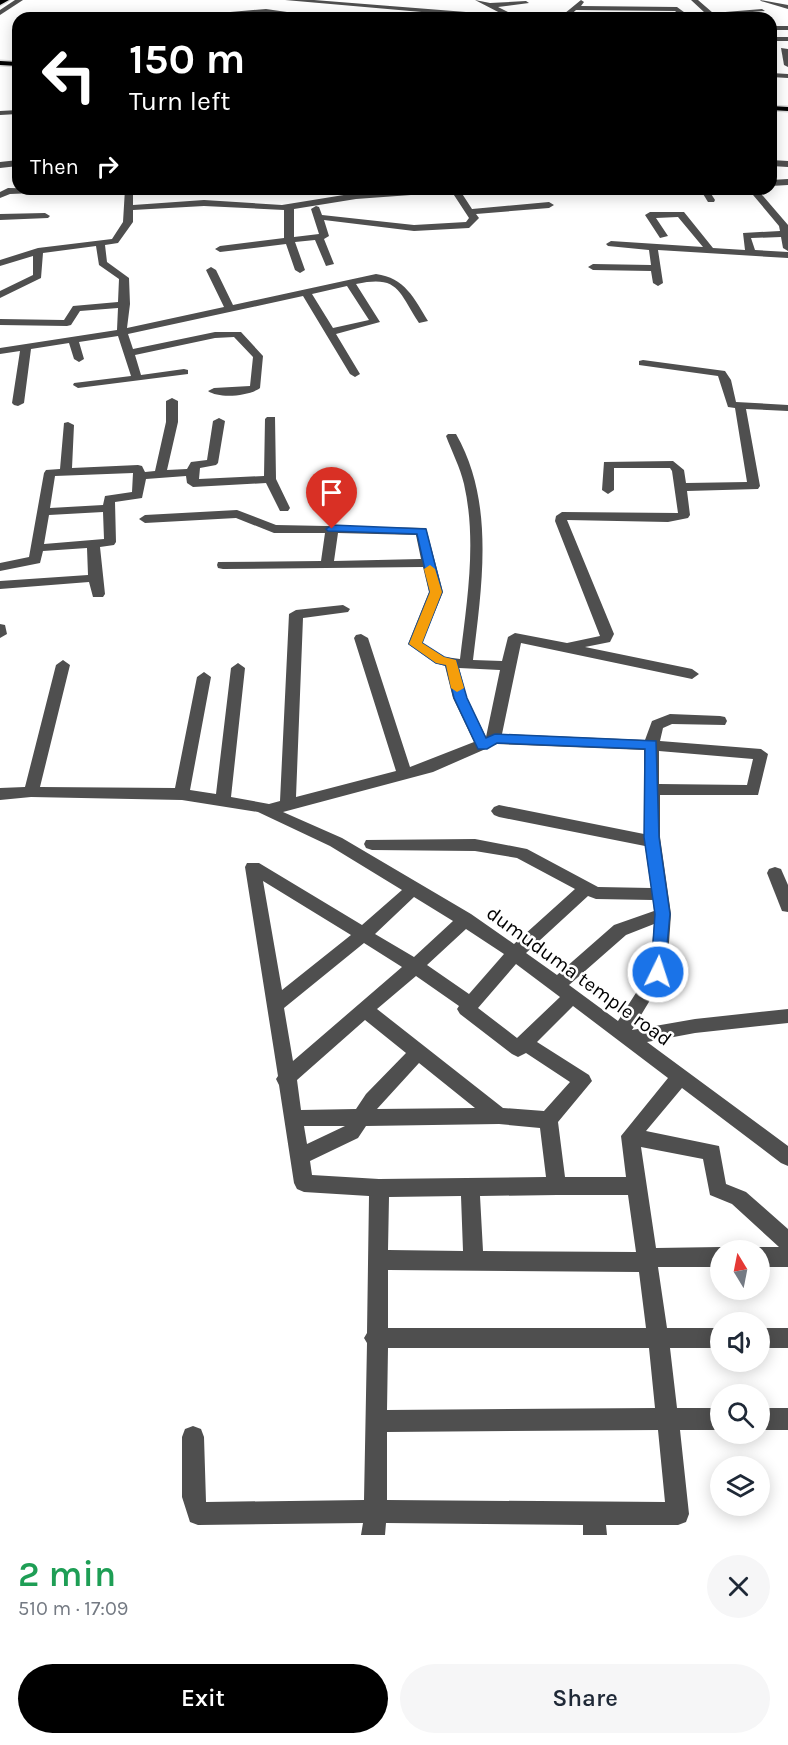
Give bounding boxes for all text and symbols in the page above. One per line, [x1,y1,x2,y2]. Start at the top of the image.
text: 150 m [129,34,245,84]
icon: left [30,36,108,114]
text: Turn left [129,85,230,117]
icon: right [91,150,124,183]
text: Then [30,154,79,180]
pin [306,467,357,529]
icon: arrive [315,476,348,509]
street label: dumuduma temple road [482,901,676,1051]
position arrow [626,940,690,1004]
north arrow [710,1240,770,1300]
map controls [710,1240,770,1516]
button: sound [710,1312,770,1372]
button: search [710,1384,770,1444]
button: layers [710,1456,770,1516]
text: 2 min [18,1553,116,1595]
button: close [707,1555,770,1618]
text: 510 m · 17:09 [18,1597,128,1620]
button: Exit [18,1664,388,1733]
button: Share [400,1664,770,1733]

